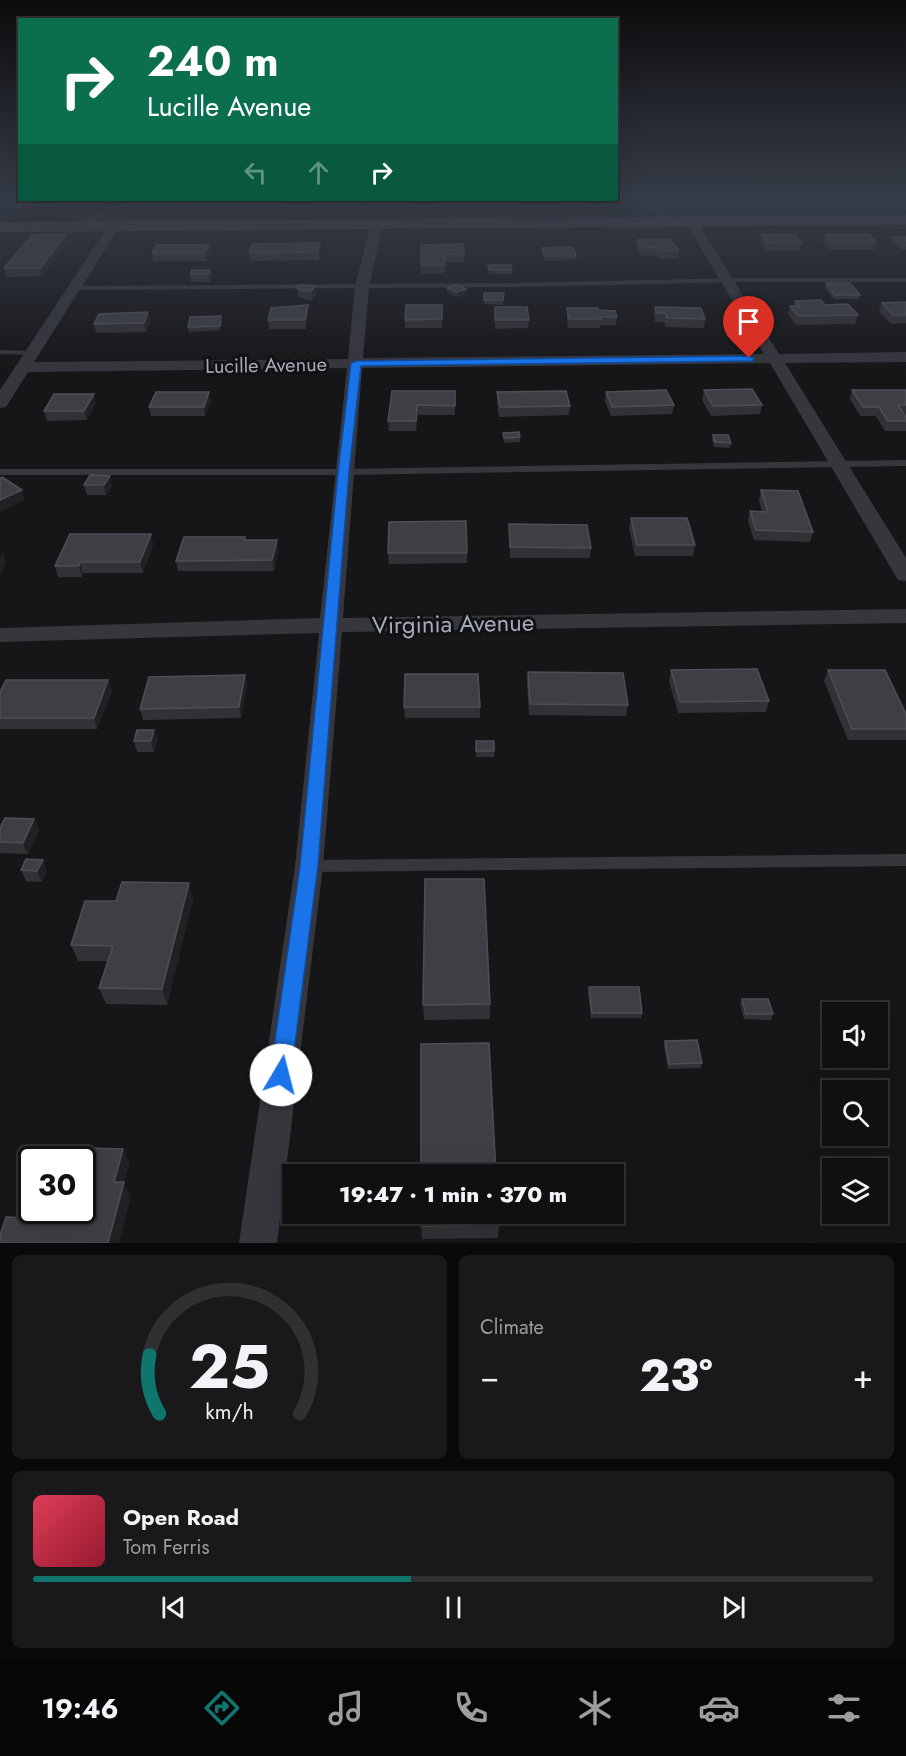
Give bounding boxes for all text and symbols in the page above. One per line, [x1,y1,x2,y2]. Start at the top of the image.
text: 240 m [147,31,279,92]
icon: right [48,42,126,120]
text: Lucille Avenue [147,87,311,126]
icon: left [239,156,272,189]
icon: ahead [302,156,335,189]
icon: right [365,156,398,189]
pin [723,296,774,358]
icon: arrive [732,305,765,338]
street label: Lucille Avenue [205,350,327,381]
street label: Virginia Avenue [372,605,534,642]
map controls [822,1002,888,1224]
button: sound [822,1002,888,1068]
position arrow [249,1043,313,1107]
button: search [822,1080,888,1146]
speed limit sign: 30 [18,1146,96,1224]
button: layers [822,1158,888,1224]
text: 19:47 · 1 min · 370 m [339,1178,567,1210]
text: Climate [480,1313,544,1342]
text: 25 [189,1321,270,1411]
text: 23° [639,1343,713,1408]
text: − [480,1353,499,1400]
text: + [853,1353,873,1400]
text: km/h [205,1396,254,1427]
text: Open Road [123,1501,239,1533]
text: Tom Ferris [123,1533,210,1562]
icon: previous [157,1591,190,1624]
icon: pause [437,1591,470,1624]
icon: next [717,1591,750,1624]
icon: directions [201,1687,243,1729]
icon: music [325,1687,367,1729]
icon: phone [450,1687,492,1729]
icon: climate [574,1687,616,1729]
icon: car [698,1687,740,1729]
icon: filters [823,1687,865,1729]
text: 19:46 [41,1689,119,1728]

